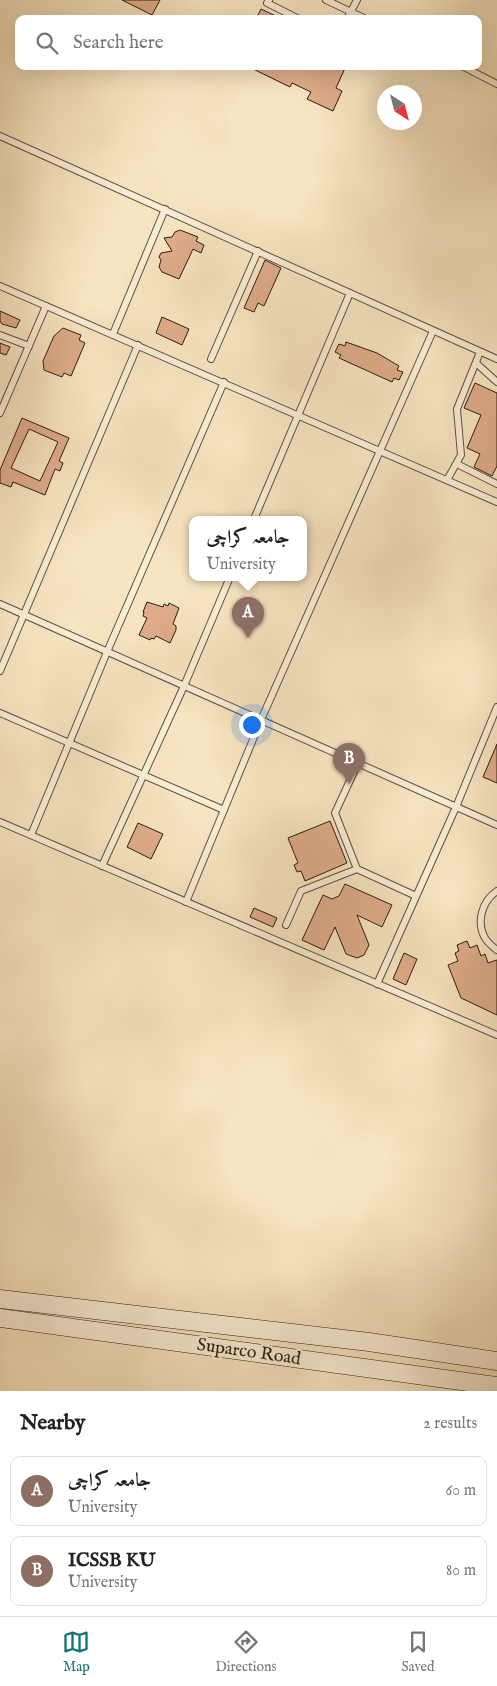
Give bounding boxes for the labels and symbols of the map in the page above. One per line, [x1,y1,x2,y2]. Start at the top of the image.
north arrow [377,85,422,130]
pin: A [232,597,264,638]
your location [239,712,265,738]
pin: B [333,743,365,784]
street label: Suparco Road [195,1334,303,1371]

